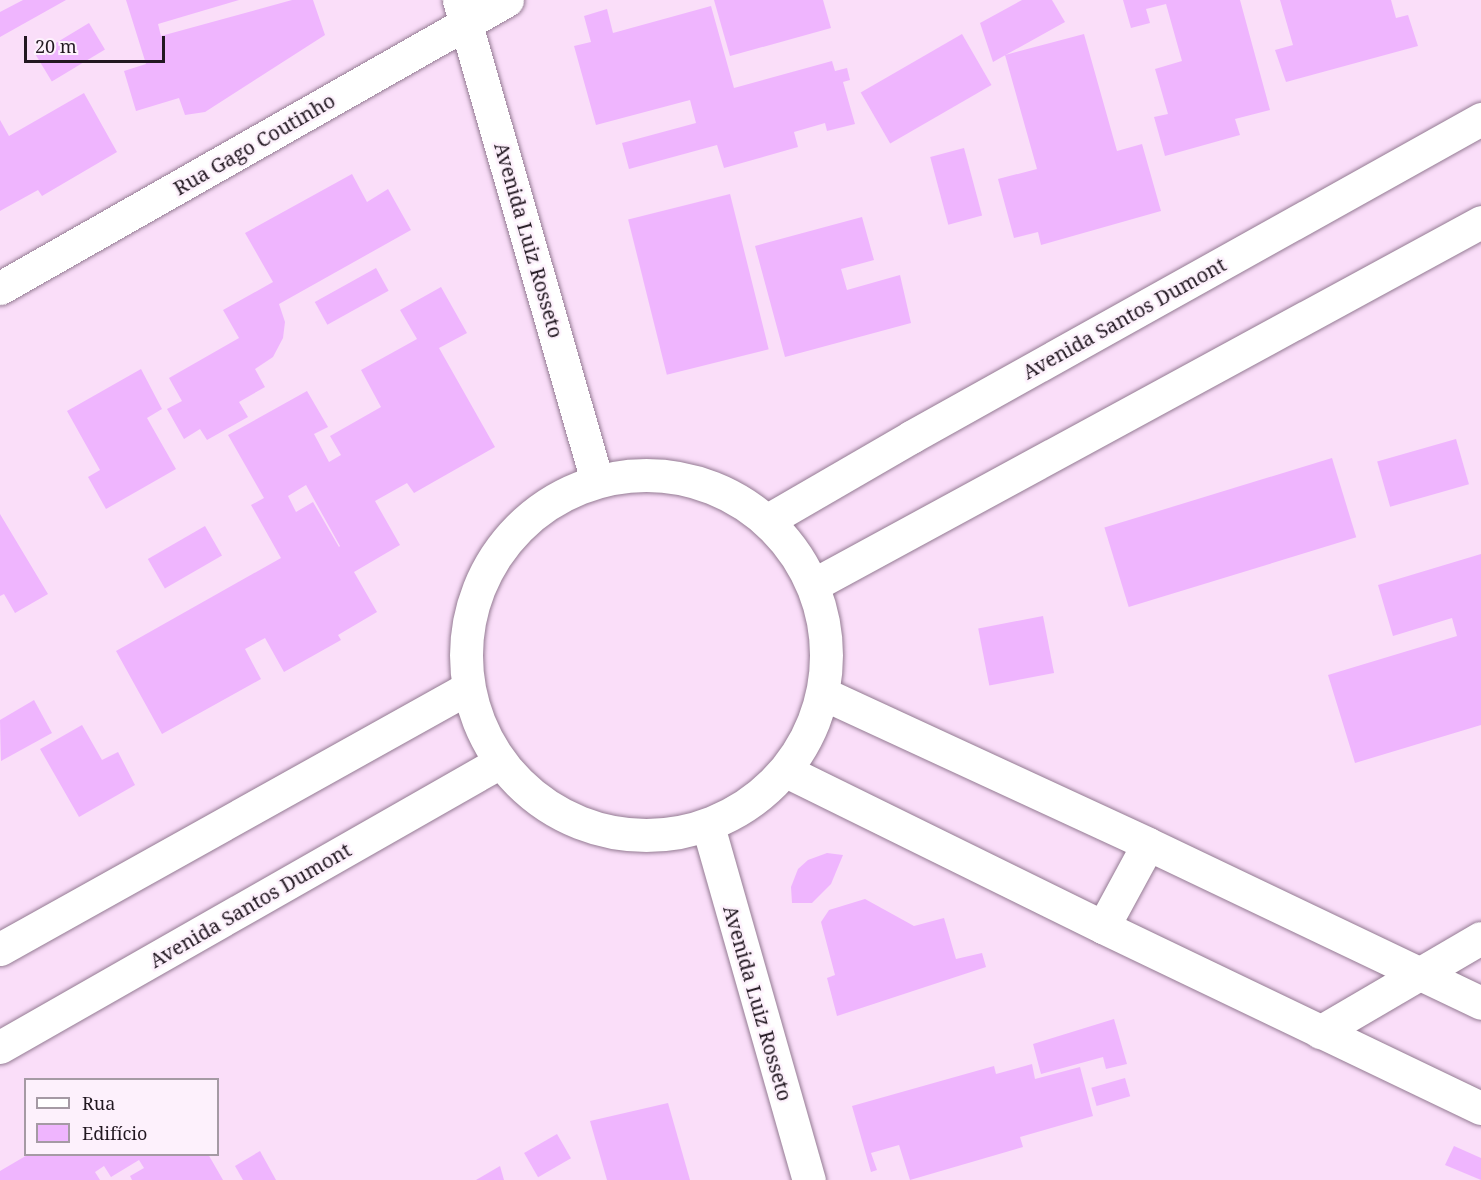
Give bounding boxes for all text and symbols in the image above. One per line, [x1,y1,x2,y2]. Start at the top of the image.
scale bar [27,24,168,62]
text: 20 m [35,34,77,58]
street label: Rua Gago Coutinho [169,88,339,200]
street label: Avenida Luiz Rosseto [490,140,568,340]
street label: Avenida Santos Dumont [1018,252,1230,384]
street label: Avenida Santos Dumont [145,837,355,973]
street label: Avenida Luiz Rosseto [719,903,797,1103]
legend [24,1078,219,1156]
text: Rua [82,1091,115,1115]
text: Edifício [82,1121,147,1145]

